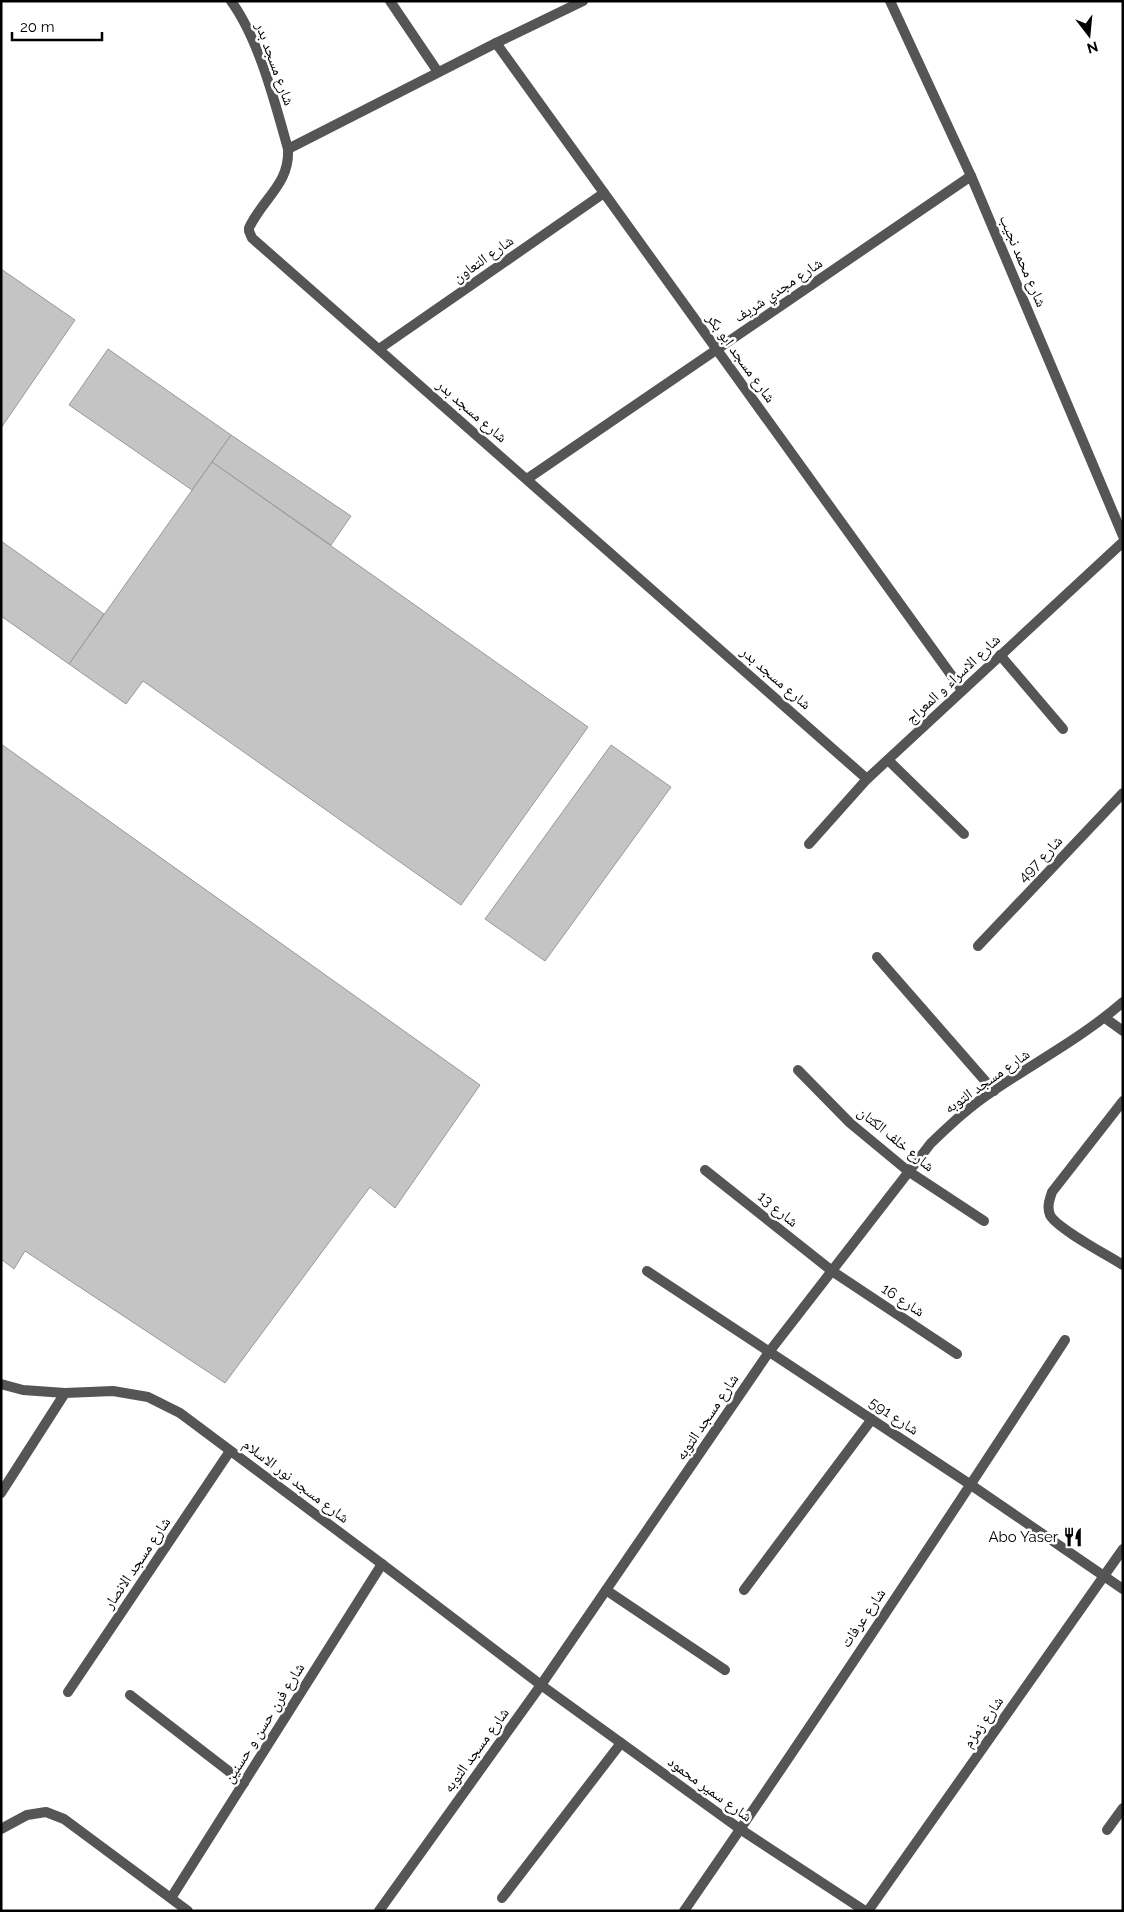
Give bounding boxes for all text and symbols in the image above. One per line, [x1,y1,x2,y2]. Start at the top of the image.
scale bar [12,10,102,42]
north arrow [1064,10,1114,60]
text: 20 m [20,18,55,36]
street label: شارع مسجد بدر [250,19,298,108]
text: N [1085,38,1100,57]
street label: شارع محمد نجيب [995,212,1050,310]
street label: شارع التعاون [449,231,518,287]
street label: شارع مجدي شريف [730,254,827,329]
street label: شارع مسجد ابو بكر [701,309,779,407]
street label: شارع مسجد بدر [432,375,511,447]
street label: شارع الاسراء و المعراج [902,630,1005,728]
street label: شارع مسجد بدر [736,642,815,714]
street label: شارع 497 [1014,832,1067,887]
street label: شارع مسجد التوبه [941,1045,1034,1118]
street label: شارع خلف الكتان [853,1103,938,1176]
street label: شارع 13 [754,1187,802,1232]
street label: شارع 16 [878,1279,928,1321]
street label: شارع مسجد التوبه [672,1370,743,1464]
street label: شارع 591 [865,1393,922,1440]
street label: شارع مسجد نور الاسلام [239,1435,353,1528]
street label: شارع مسجد الانصار [99,1514,175,1614]
restaurant icon: Abo Yaser [1062,1526,1084,1548]
place label: Abo Yaser [988,1528,1059,1546]
street label: شارع عرفات [837,1585,890,1652]
street label: شارع فرن حسن و حسنين [220,1659,309,1787]
street label: شارع زمزم [959,1693,1008,1752]
street label: شارع مسجد التوبه [439,1704,514,1796]
street label: شارع سمير محمود [664,1752,756,1827]

